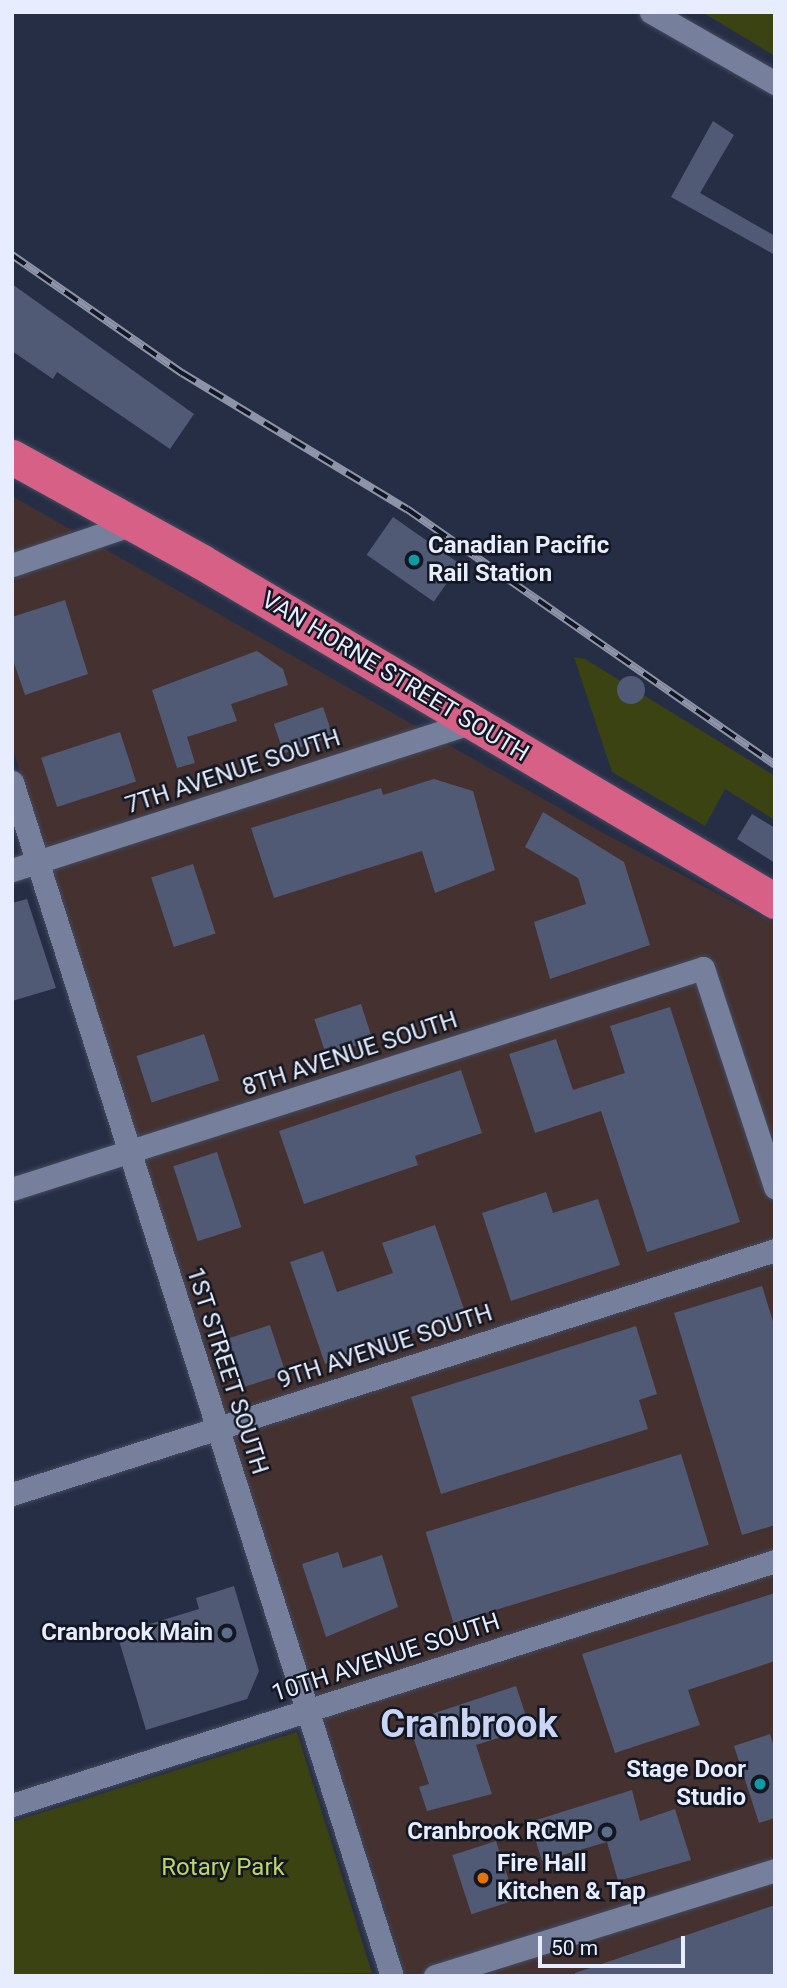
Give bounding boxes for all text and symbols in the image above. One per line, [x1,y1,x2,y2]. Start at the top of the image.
place label: Canadian Pacific Rail Station [428,532,609,588]
marker: Canadian Pacific Rail Station [406,552,422,568]
street label: VAN HORNE STREET SOUTH [256,586,534,768]
street label: 7TH AVENUE SOUTH [122,724,344,820]
street label: 8TH AVENUE SOUTH [239,1006,461,1102]
street label: 1ST STREET SOUTH [180,1263,274,1479]
street label: 9TH AVENUE SOUTH [274,1299,496,1395]
street label: 10TH AVENUE SOUTH [268,1608,504,1708]
place label: Cranbrook Main [41,1619,213,1647]
marker: Cranbrook Main [219,1625,235,1641]
district label: Cranbrook [380,1702,558,1748]
place label: Stage Door Studio [626,1756,746,1812]
marker: Stage Door Studio [752,1776,768,1792]
place label: Cranbrook RCMP [407,1818,593,1846]
marker: Cranbrook RCMP [599,1824,615,1840]
place label: Fire Hall Kitchen & Tap [497,1850,646,1906]
park label: Rotary Park [161,1854,285,1882]
marker: Fire Hall Kitchen & Tap [475,1870,491,1886]
scale bar [542,1922,689,1966]
text: 50 m [551,1936,598,1960]

